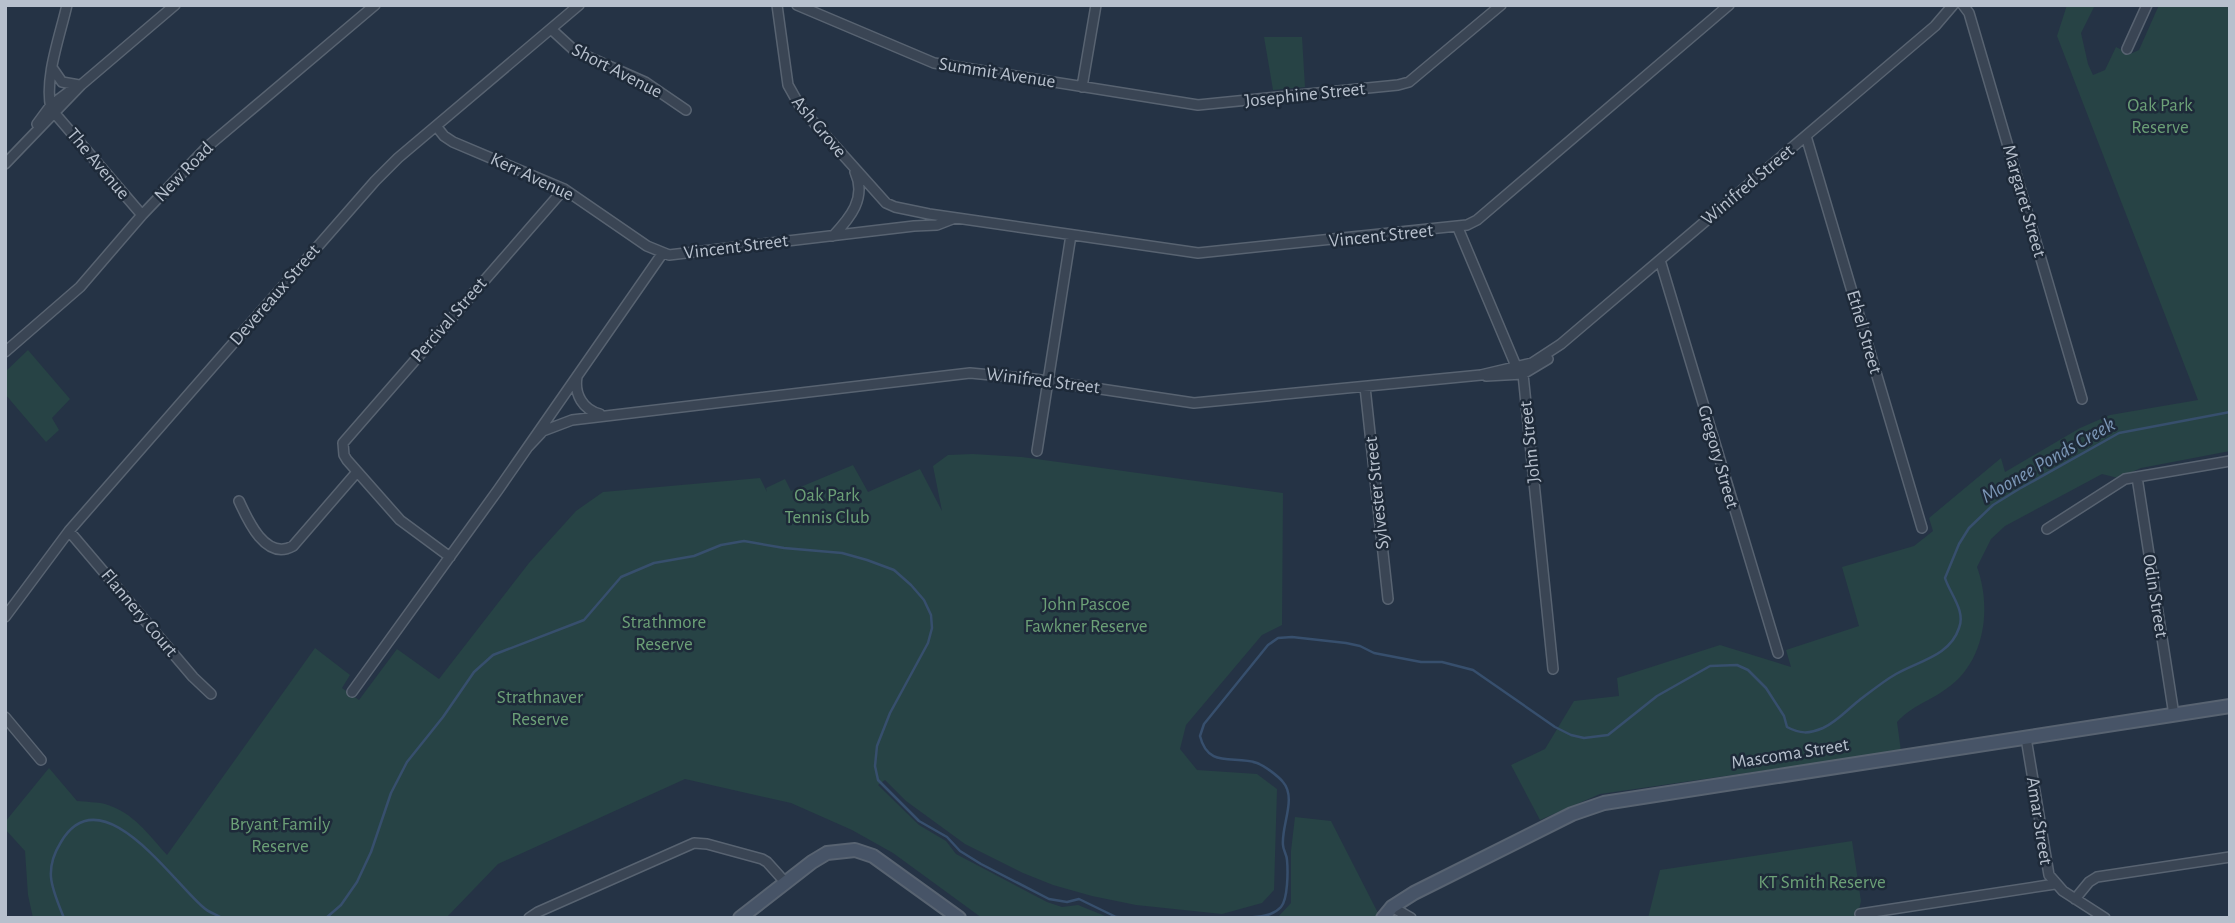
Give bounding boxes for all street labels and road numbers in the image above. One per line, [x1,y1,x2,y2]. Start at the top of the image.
street label: Short Avenue [569,40,665,102]
street label: Summit Avenue [937,54,1057,92]
street label: Josephine Street [1244,79,1366,111]
street label: Ash Grove [788,93,850,161]
street label: The Avenue [63,125,133,203]
street label: New Road [151,138,217,206]
street label: Winifred Street [1698,141,1798,229]
street label: Margaret Street [1999,143,2049,259]
street label: Kerr Avenue [487,149,577,205]
street label: Vincent Street [1328,221,1434,251]
street label: Vincent Street [683,231,789,263]
street label: Devereaux Street [226,241,324,349]
street label: Percival Street [407,274,491,366]
street label: Ethel Street [1843,288,1885,376]
street label: Winifred Street [985,365,1101,397]
street label: John Street [1516,400,1544,484]
street label: Gregory Street [1694,403,1742,511]
street label: Sylvester Street [1362,436,1392,550]
street label: Odin Street [2139,553,2171,639]
street label: Flannery Court [97,566,181,660]
street label: Mascoma Street [1730,735,1850,773]
street label: Amar Street [2023,776,2055,866]

